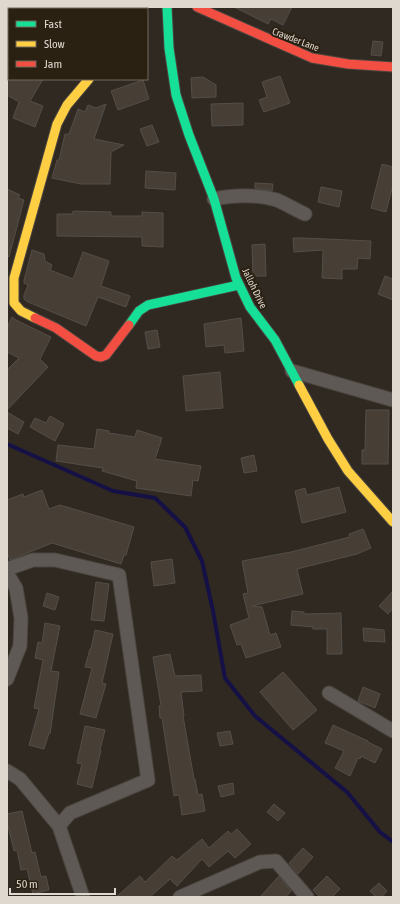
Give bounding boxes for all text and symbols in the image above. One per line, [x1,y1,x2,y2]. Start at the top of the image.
legend [8,8,148,80]
text: Fast [44,17,62,31]
street label: Crawder Lane [271,26,321,54]
text: Slow [44,37,65,51]
text: Jam [44,57,62,71]
street label: Jalloh Drive [240,266,269,311]
scale bar [10,870,115,896]
text: 50 m [16,877,38,891]

